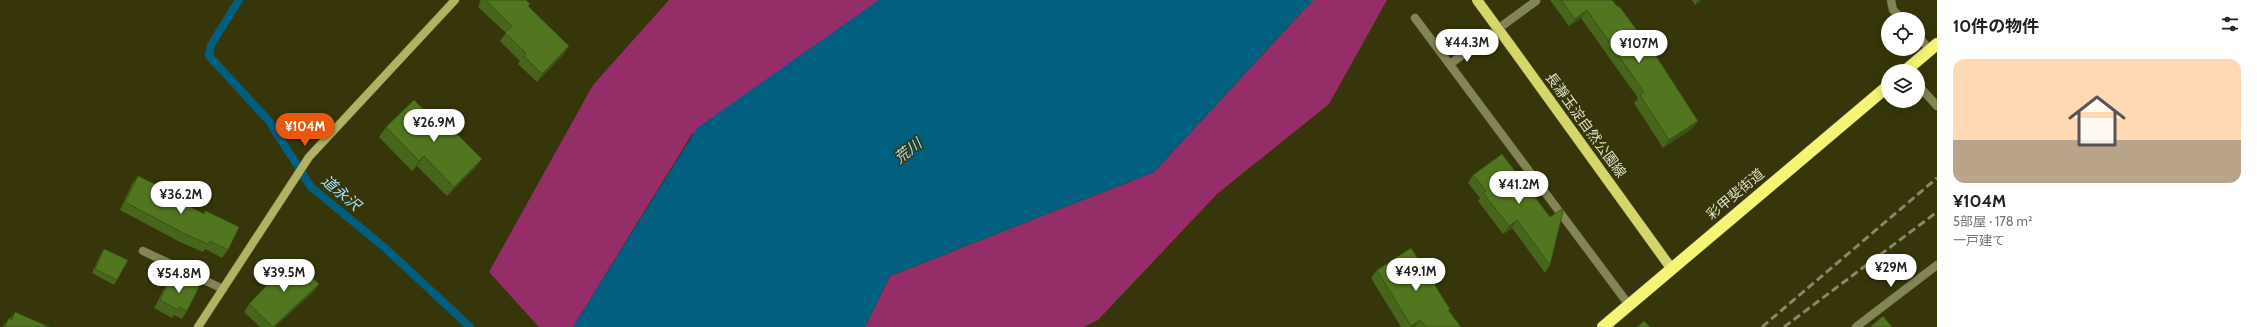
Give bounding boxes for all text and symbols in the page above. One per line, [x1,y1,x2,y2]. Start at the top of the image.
map controls [1881,12,1925,108]
button: locate [1881,12,1925,56]
icon: filters [2219,13,2241,35]
text: 10件の物件 [1953,16,2039,36]
pin: ¥44.3M [1434,29,1500,63]
pin: ¥107M [1611,30,1667,64]
text: ¥44.3M [1445,34,1489,50]
text: ¥107M [1619,35,1659,51]
button: layers [1881,64,1925,108]
street label: 長瀞玉淀自然公園線 [1542,69,1630,181]
icon: home [2061,85,2133,157]
pin: ¥26.9M [401,109,467,143]
pin: ¥104M [277,113,333,147]
text: ¥26.9M [413,114,455,130]
text: ¥104M [285,118,325,134]
water label: 荒川 [891,133,927,167]
street label: 彩甲斐街道 [1702,165,1768,223]
pin: ¥41.2M [1486,171,1552,205]
water label: 道永沢 [318,172,366,216]
text: ¥41.2M [1498,176,1540,192]
pin: ¥36.2M [148,181,214,215]
text: ¥36.2M [160,186,202,202]
text: ¥104M [1953,191,2006,211]
text: 5部屋 · 178 m² [1953,213,2032,229]
text: 一戸建て [1953,232,2005,248]
pin: ¥29M [1867,254,1915,288]
pin: ¥49.1M [1383,258,1449,292]
pin: ¥39.5M [251,259,317,293]
text: ¥29M [1875,259,1907,275]
pin: ¥54.8M [146,260,212,294]
text: ¥49.1M [1395,263,1437,279]
text: ¥39.5M [263,264,305,280]
text: ¥54.8M [157,265,201,281]

